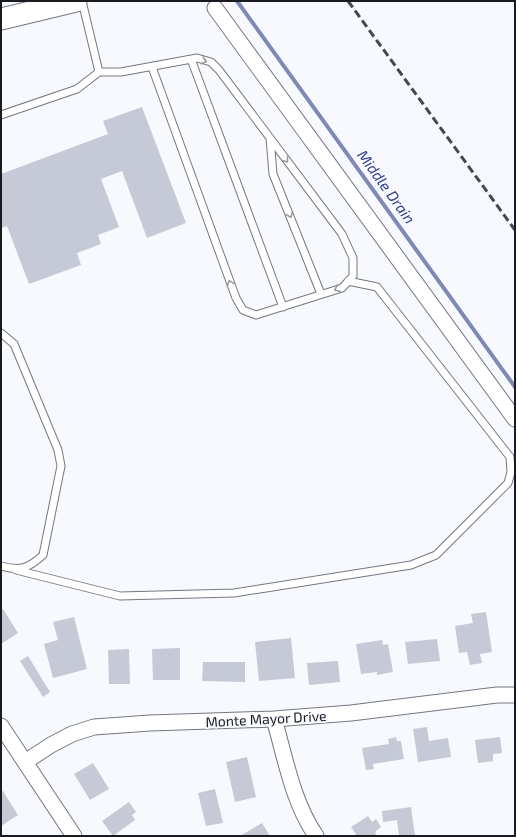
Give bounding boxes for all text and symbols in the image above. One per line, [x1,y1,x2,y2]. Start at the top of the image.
one-way arrow [201,56,208,65]
water label: Middle Drain [354,146,420,227]
one-way arrow [281,155,288,162]
one-way arrow [285,212,293,219]
one-way arrow [226,279,235,286]
one-way arrow [334,284,341,292]
street label: Monte Mayor Drive [205,707,327,730]

